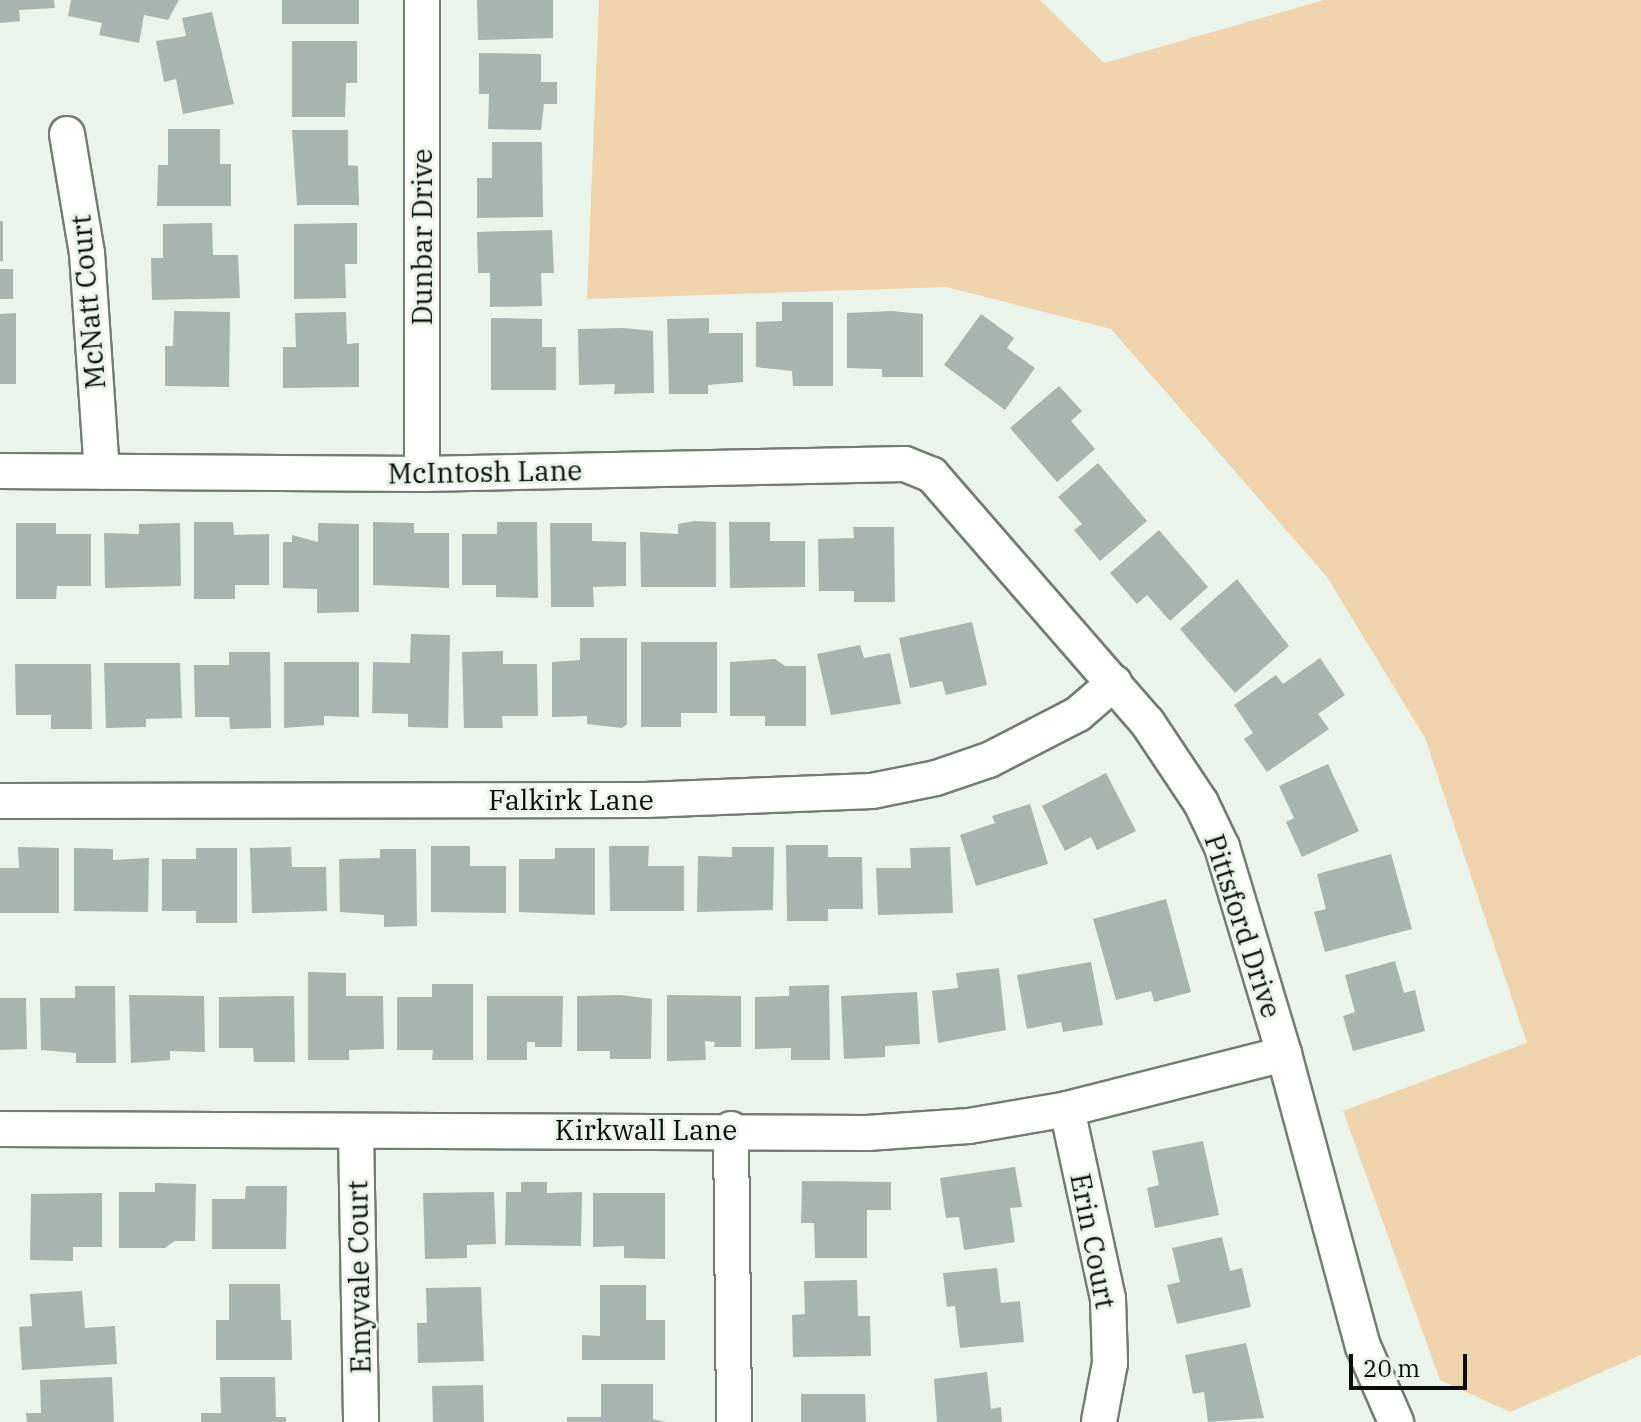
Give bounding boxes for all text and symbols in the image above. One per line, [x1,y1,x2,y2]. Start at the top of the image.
street label: Dunbar Drive [405,149,439,325]
street label: McNatt Court [64,213,112,391]
street label: McIntosh Lane [387,454,583,490]
street label: Falkirk Lane [488,783,654,817]
street label: Pittsford Drive [1197,830,1289,1022]
street label: Kirkwall Lane [555,1113,737,1147]
street label: Erin Court [1063,1170,1123,1312]
street label: Emyvale Court [341,1180,377,1374]
scale bar [1353,1338,1471,1388]
text: 20 m [1363,1352,1420,1384]

